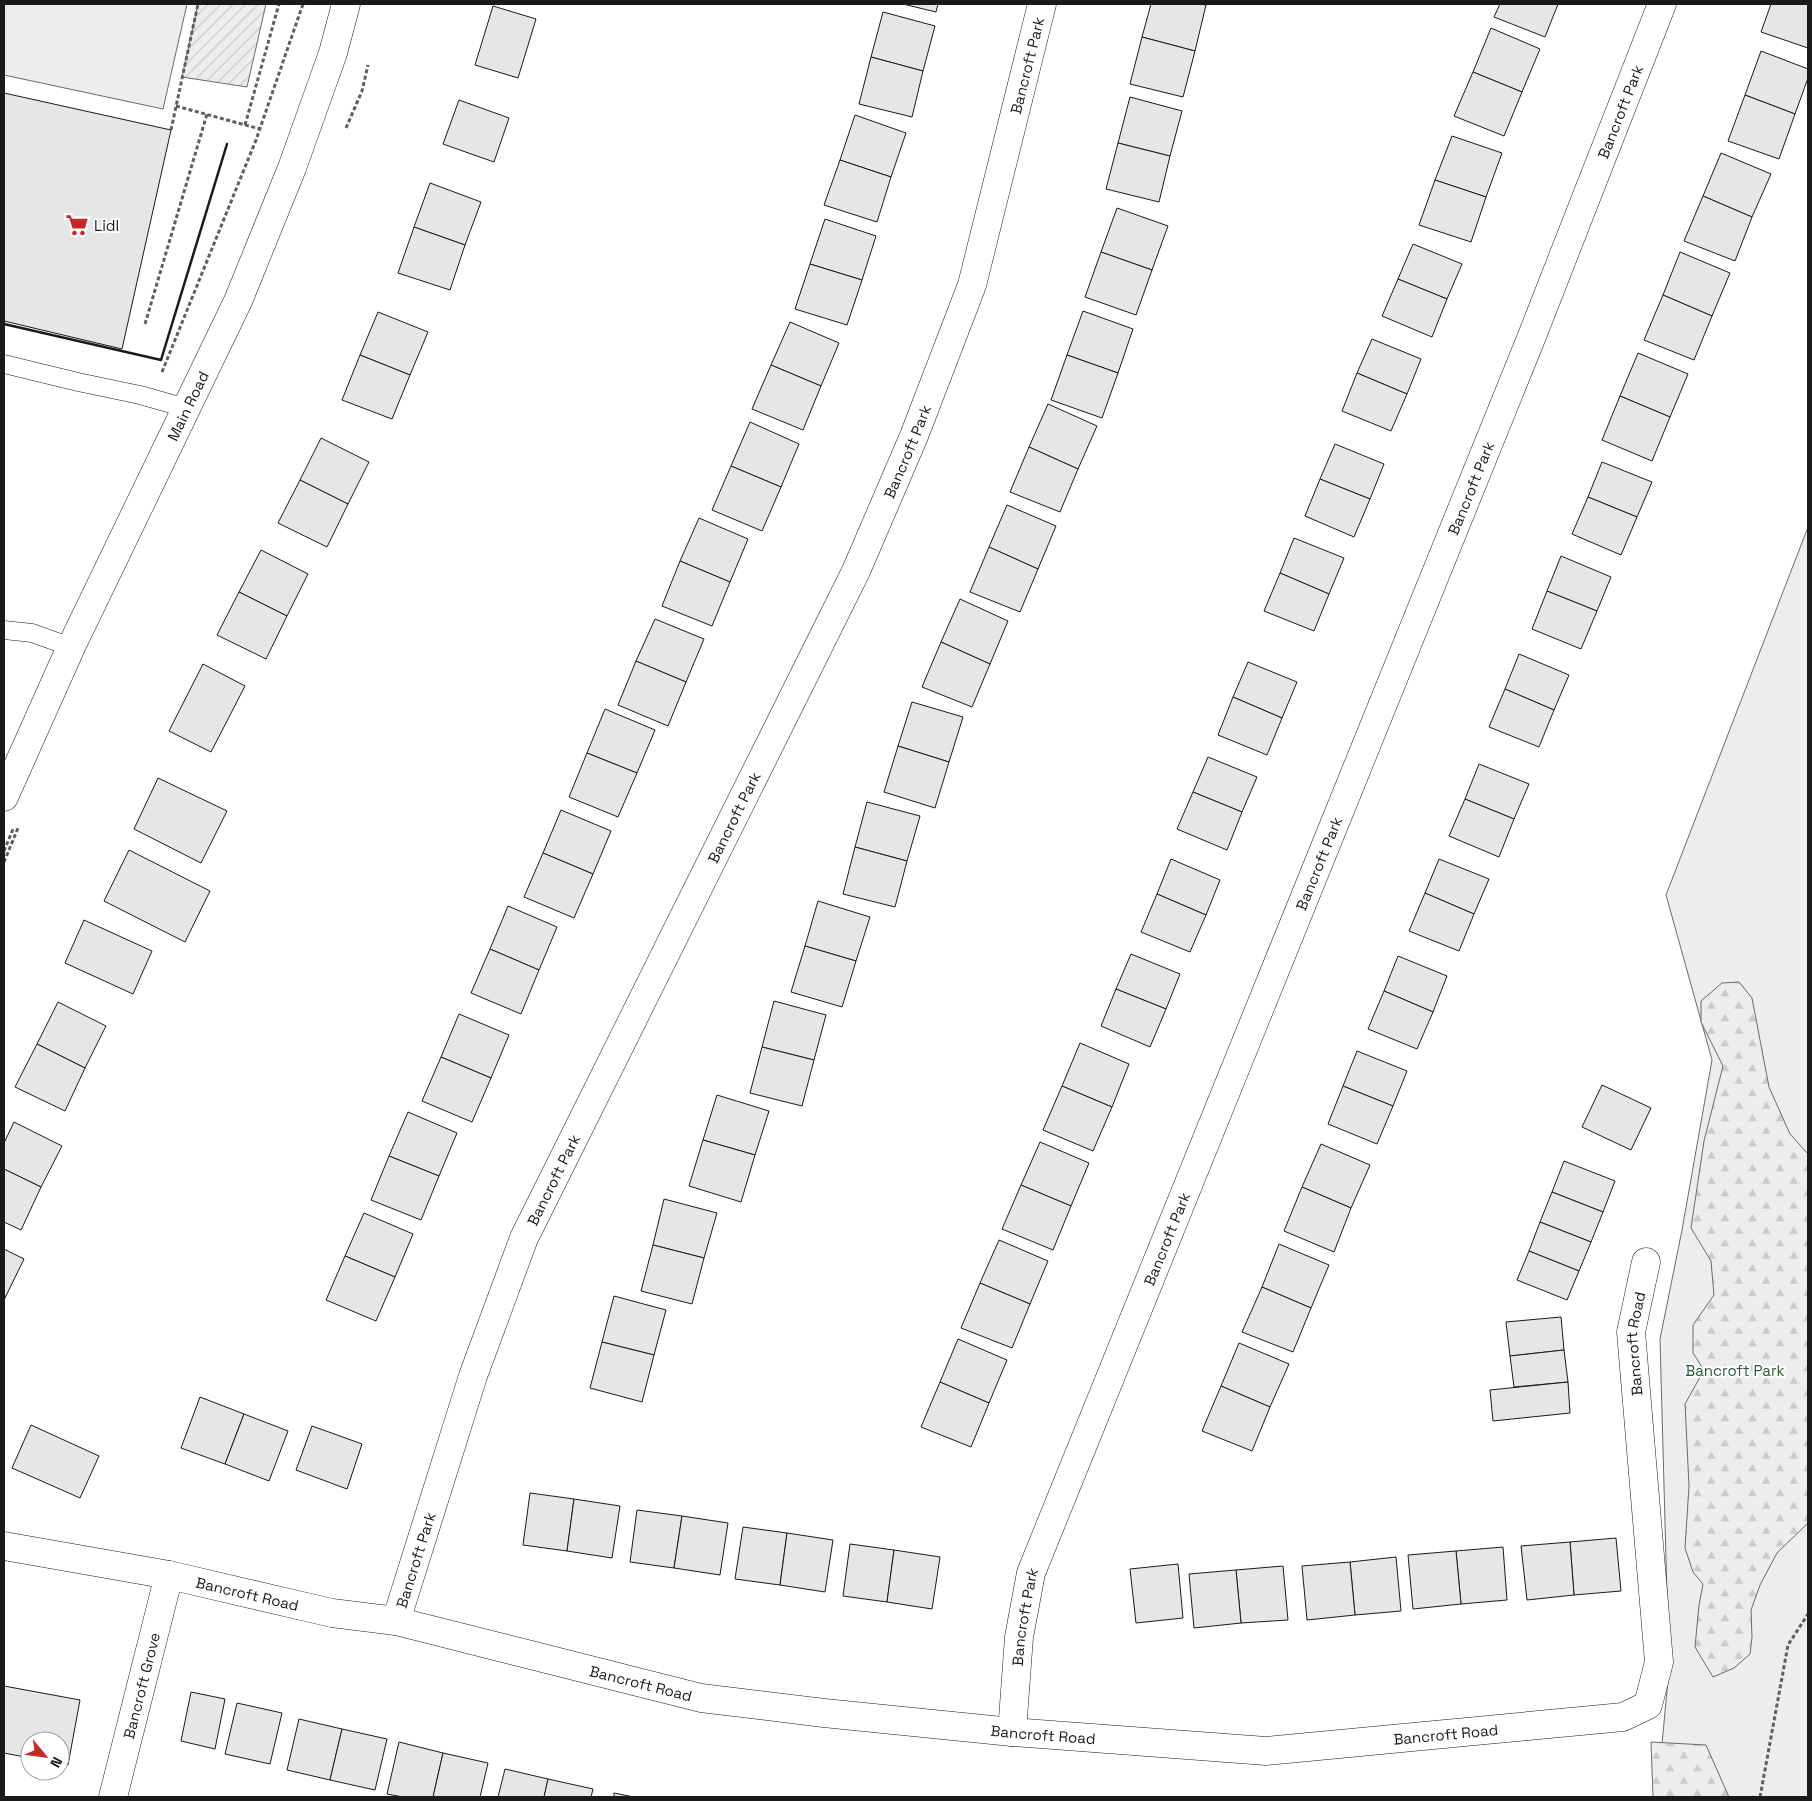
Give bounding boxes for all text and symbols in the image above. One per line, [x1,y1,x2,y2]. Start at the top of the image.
street label: Bancroft Park [1005,15,1048,116]
street label: Bancroft Park [1593,62,1647,161]
supermarket icon: Lidl [64,212,90,238]
place label: Lidl [94,216,119,235]
street label: Main Road [162,368,212,444]
street label: Bancroft Park [879,402,935,501]
street label: Bancroft Park [1443,438,1498,538]
street label: Bancroft Park [703,768,764,866]
street label: Bancroft Park [1291,814,1346,913]
street label: Bancroft Park [522,1131,584,1229]
street label: Bancroft Park [1139,1189,1194,1288]
street label: Bancroft Road [1621,1290,1649,1397]
park label: Bancroft Park [1685,1361,1785,1380]
street label: Bancroft Park [391,1510,439,1610]
street label: Bancroft Park [1007,1564,1042,1667]
street label: Bancroft Road [194,1572,301,1614]
street label: Bancroft Grove [119,1630,164,1741]
street label: Bancroft Road [588,1661,694,1705]
street label: Bancroft Road [1392,1719,1499,1748]
street label: Bancroft Road [990,1720,1096,1748]
north arrow [20,1731,70,1781]
text: N [46,1754,67,1771]

